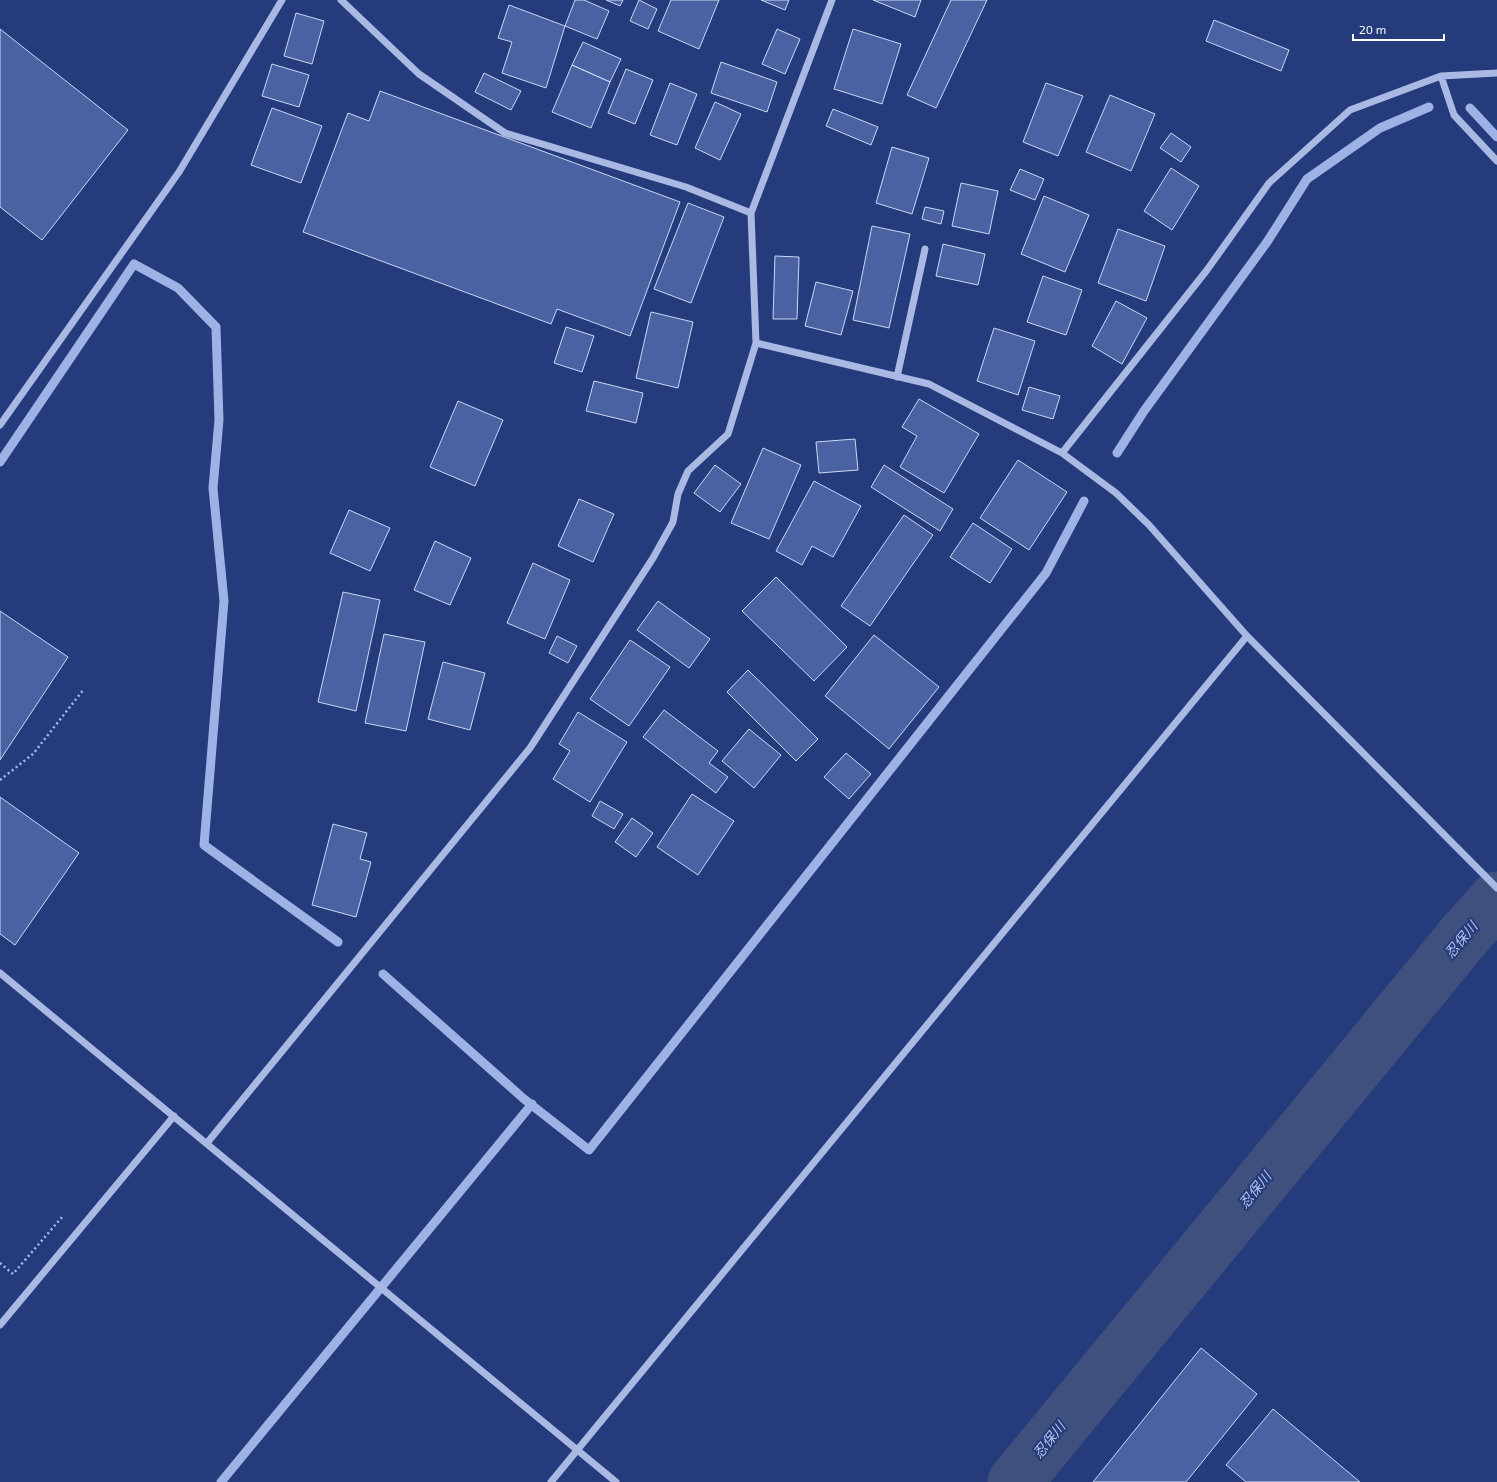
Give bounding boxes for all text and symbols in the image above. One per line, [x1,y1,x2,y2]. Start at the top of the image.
scale bar [1353,16,1444,42]
text: 20 m [1359,22,1386,36]
water label: 忍保川 [1441,917,1482,961]
water label: 忍保川 [1235,1166,1276,1211]
water label: 忍保川 [1029,1416,1070,1461]

